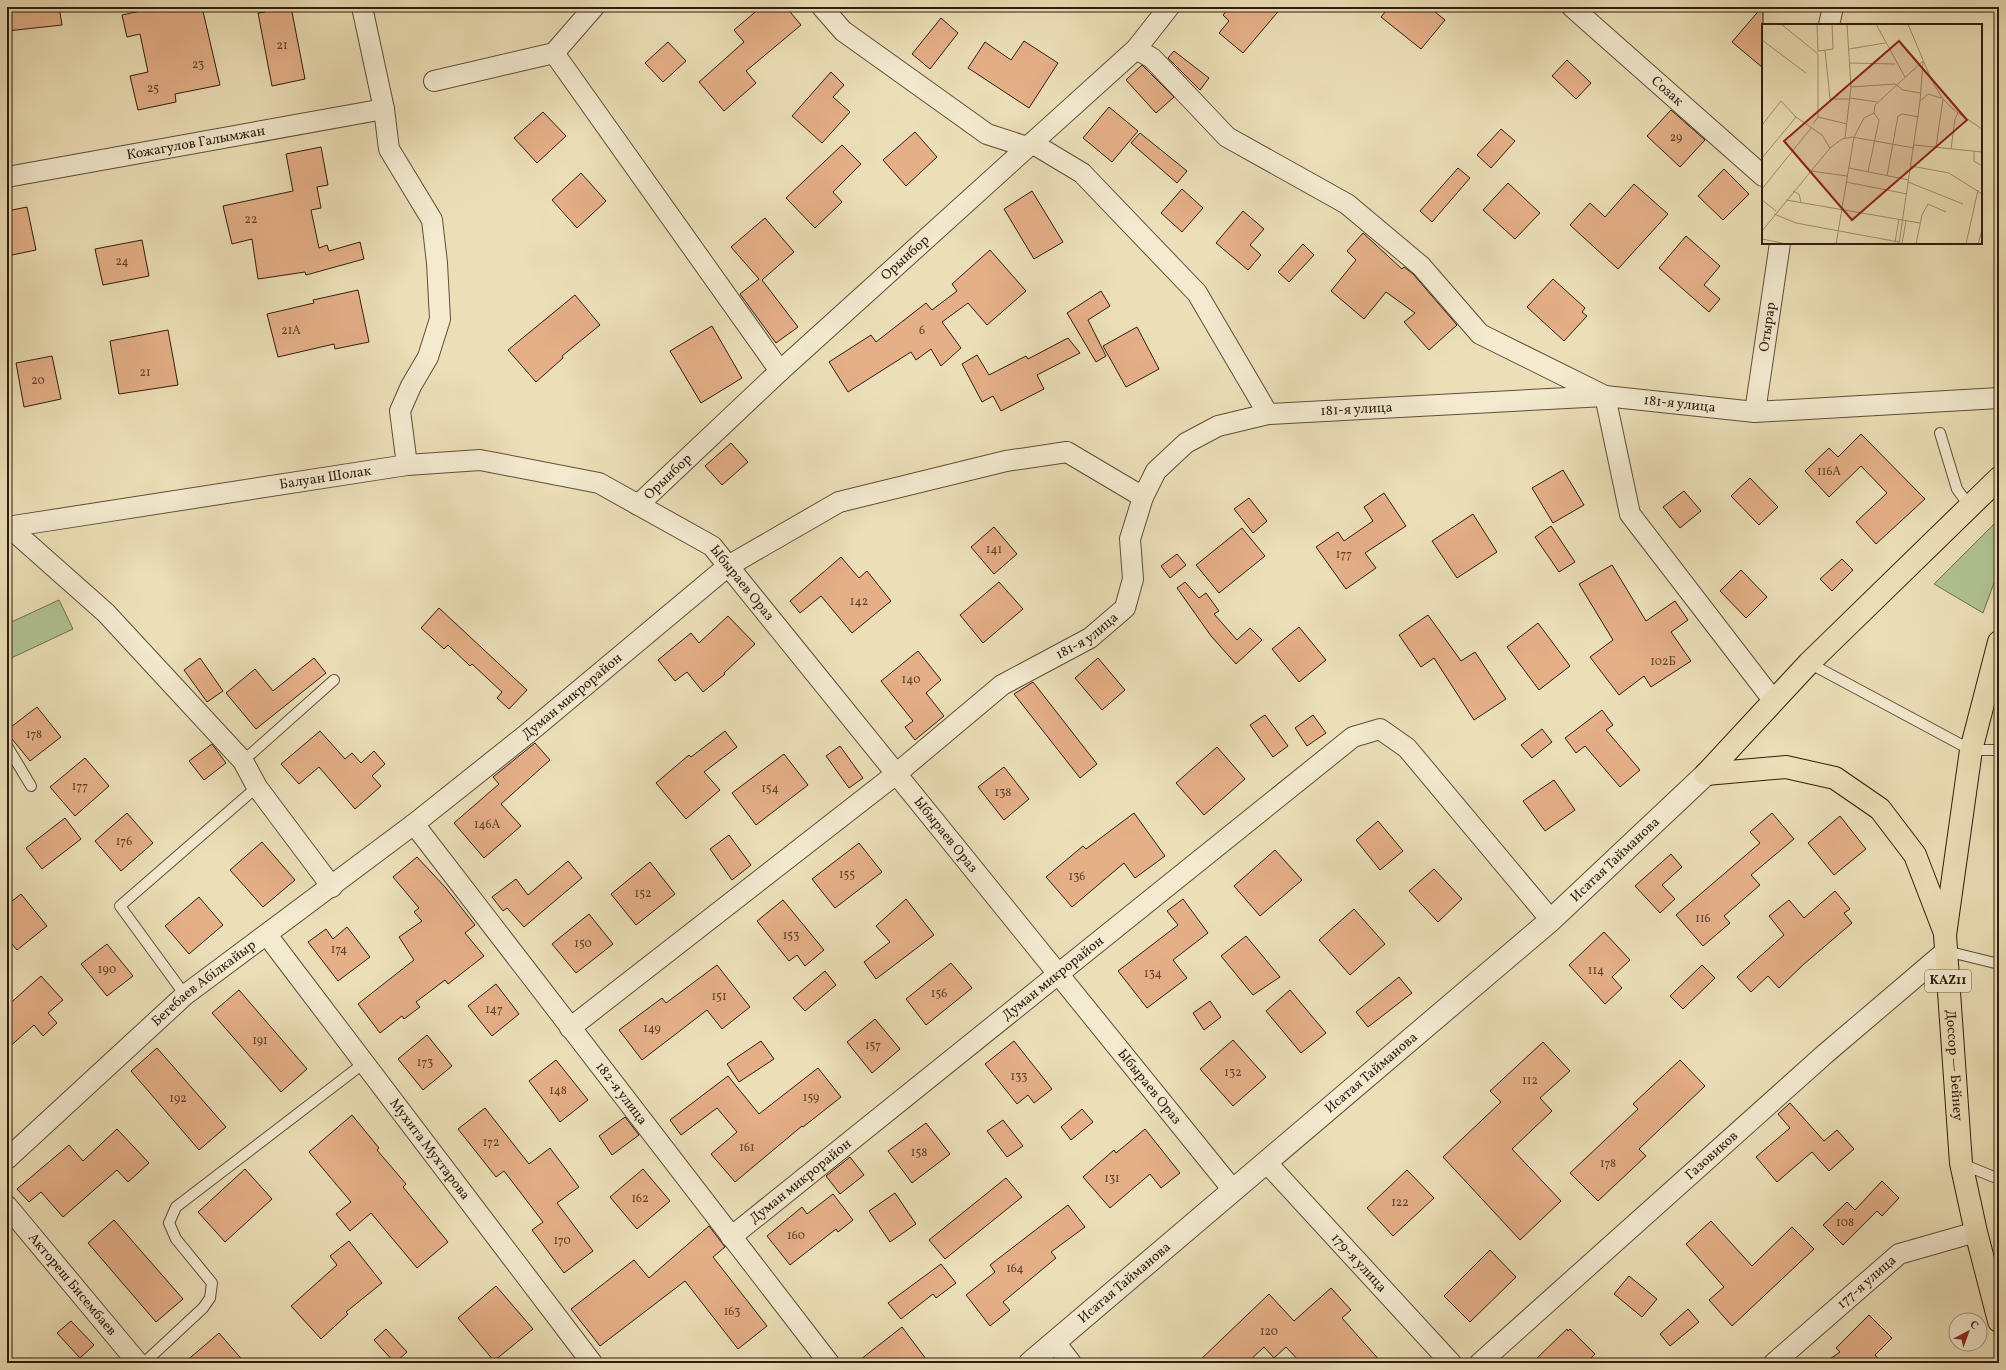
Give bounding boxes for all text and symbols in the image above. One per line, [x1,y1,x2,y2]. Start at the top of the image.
inset map [1762,24,1982,244]
house number: 21 [276,38,288,54]
house number: 23 [192,57,204,73]
street label: Созак [1647,72,1688,111]
house number: 25 [147,81,159,97]
street label: Кожагулов Галымжан [125,121,267,165]
house number: 29 [1670,130,1682,146]
house number: 22 [245,212,257,228]
street label: Орынбор [877,231,934,285]
house number: 24 [115,254,129,270]
street label: Отырар [1755,301,1781,353]
house number: 21А [281,323,301,339]
house number: 6 [919,323,925,339]
house number: 21 [139,365,151,381]
house number: 20 [31,373,45,389]
street label: 181-я улица [1643,391,1717,417]
street label: 181-я улица [1320,398,1393,421]
street label: Орынбор [640,450,696,504]
street label: Балуан Шолак [278,461,373,494]
house number: 116А [1817,464,1841,480]
street label: Ыбыраев Ораз [706,541,778,625]
house number: 141 [986,542,1002,558]
house number: 177 [1336,547,1352,563]
house number: 142 [850,594,868,610]
street label: 181-я улица [1052,608,1122,664]
street label: Думан микрорайон [518,648,627,744]
house number: 102Б [1650,654,1676,670]
house number: 140 [902,672,920,688]
house number: 178 [26,727,42,743]
house number: 177 [72,779,88,795]
house number: 154 [761,781,779,797]
house number: 138 [995,785,1011,801]
street label: Ыбыраев Ораз [909,793,982,877]
street label: Исатая Тайманова [1566,813,1664,906]
house number: 146А [474,817,501,833]
house number: 176 [116,834,132,850]
house number: 155 [839,867,855,883]
house number: 136 [1069,869,1085,885]
house number: 152 [635,886,651,902]
house number: 116 [1695,911,1711,927]
house number: 153 [783,928,799,944]
street label: Думан микрорайон [998,931,1108,1025]
street label: Бегебаев Абілкайыр [147,936,260,1031]
house number: 150 [574,936,592,952]
house number: 174 [331,942,347,958]
house number: 190 [98,962,116,978]
house number: 114 [1588,963,1604,979]
house number: 134 [1144,966,1162,982]
road number: KAZ11 [1925,970,1971,992]
house number: 156 [931,986,947,1002]
house number: 151 [711,989,727,1005]
house number: 147 [485,1002,503,1018]
street label: Доссор — Бейнеу [1941,1009,1968,1122]
house number: 149 [643,1021,661,1037]
street label: Исатая Тайманова [1321,1028,1422,1118]
house number: 191 [252,1033,268,1049]
house number: 157 [865,1038,881,1054]
street label: Ыбыраев Ораз [1113,1045,1186,1128]
house number: 173 [417,1055,433,1071]
street label: 182-я улица [591,1058,652,1129]
house number: 132 [1224,1065,1242,1081]
house number: 133 [1011,1069,1027,1085]
house number: 112 [1522,1073,1538,1089]
house number: 148 [549,1083,567,1099]
house number: 159 [803,1090,819,1106]
house number: 192 [169,1091,187,1107]
street label: Мухита Мухтарова [385,1095,474,1204]
street label: Газовиков [1681,1127,1742,1184]
street label: Думан микрорайон [745,1134,856,1228]
house number: 172 [483,1135,499,1151]
house number: 161 [739,1140,755,1156]
house number: 158 [911,1145,927,1161]
house number: 178 [1600,1156,1616,1172]
house number: 131 [1104,1171,1120,1187]
house number: 162 [631,1191,649,1207]
house number: 122 [1391,1195,1409,1211]
house number: 108 [1836,1215,1854,1231]
house number: 160 [787,1228,805,1244]
street label: Актореш Бисембаев [24,1229,121,1340]
street label: 179-я улица [1327,1229,1391,1297]
house number: 170 [553,1233,571,1249]
street label: Исатая Тайманова [1074,1238,1175,1328]
street label: 177-я улица [1833,1251,1900,1313]
house number: 164 [1006,1261,1024,1277]
house number: 163 [724,1304,740,1320]
north arrow [1948,1312,1988,1352]
text: С [1966,1318,1981,1334]
house number: 120 [1260,1324,1278,1340]

